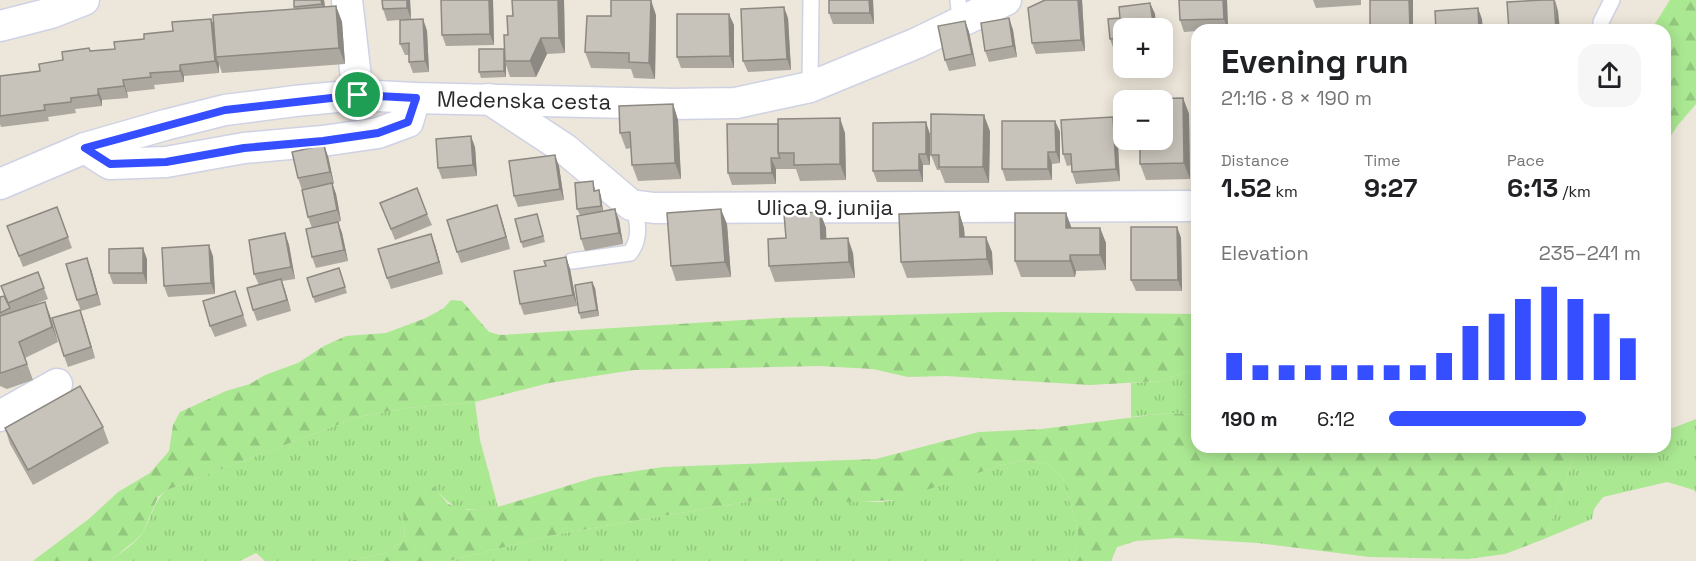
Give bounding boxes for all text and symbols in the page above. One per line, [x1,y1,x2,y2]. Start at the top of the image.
map controls [1113,18,1173,150]
button: + [1113,18,1173,78]
text: Evening run [1221,41,1409,83]
button: share [1578,44,1641,107]
pin [332,69,383,120]
icon: arrive [341,78,374,111]
street label: Medenska cesta [437,84,612,116]
text: 21:16 · 8 × 190 m [1221,85,1372,111]
button: − [1113,90,1173,150]
text: Distance [1221,150,1289,171]
text: Time [1364,150,1400,171]
text: Pace [1507,150,1544,171]
text: 1.52 [1221,171,1271,205]
text: 9:27 [1364,171,1417,205]
text: 6:13 [1507,171,1558,205]
text: km [1271,181,1298,202]
text: /km [1558,181,1591,202]
street label: Ulica 9. junija [757,193,894,221]
text: Elevation [1221,240,1309,266]
text: 235–241 m [1539,240,1641,266]
text: 190 m [1221,406,1278,432]
text: 6:12 [1317,406,1355,432]

